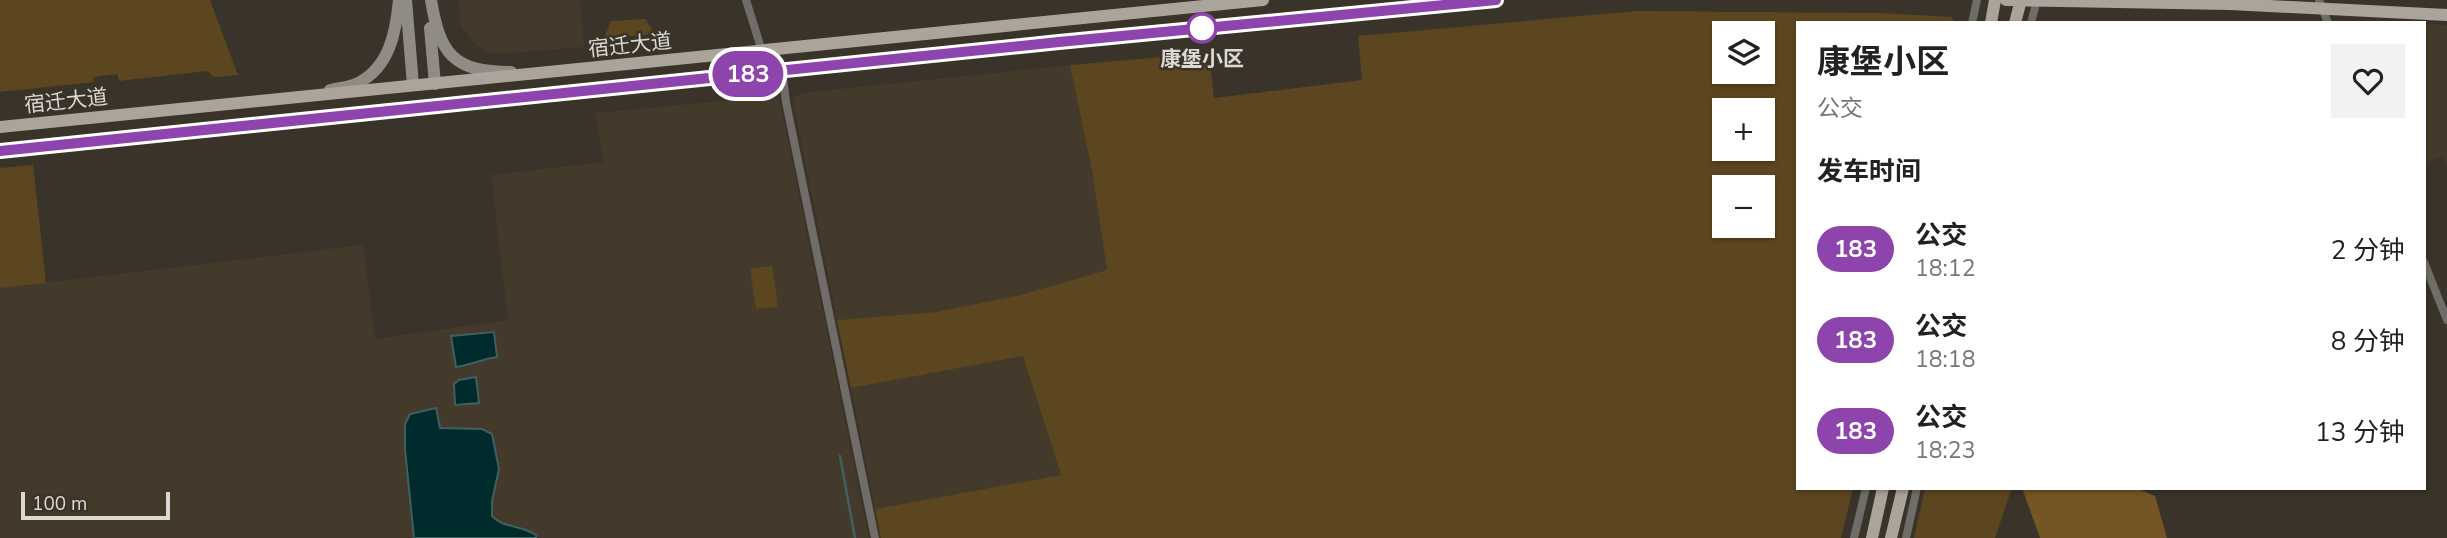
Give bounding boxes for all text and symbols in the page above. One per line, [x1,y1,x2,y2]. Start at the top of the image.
marker: 康堡小区 [1187,13,1217,43]
map controls [1712,21,1775,238]
button: layers [1712,21,1775,84]
street label: 宿迁大道 [587,27,673,63]
text: 康堡小区 [1817,40,1949,85]
button: heart [2331,44,2405,118]
place label: 康堡小区 [1160,45,1244,73]
line badge: 183 [708,51,788,97]
text: 183 [726,58,770,90]
street label: 宿迁大道 [23,83,109,119]
text: 公交 [1817,93,1863,124]
button: + [1712,98,1775,161]
text: 发车时间 [1817,154,1921,189]
button: − [1712,175,1775,238]
text: 公交 [1915,218,1967,253]
text: 183 [1834,233,1877,265]
text: 2 分钟 [2331,233,2405,268]
text: 18:12 [1915,253,1975,284]
text: 公交 [1915,309,1967,344]
text: 183 [1834,324,1877,356]
text: 8 分钟 [2331,324,2405,359]
text: 18:18 [1915,344,1975,375]
text: 公交 [1915,400,1967,435]
text: 183 [1834,415,1877,447]
text: 13 分钟 [2315,415,2405,450]
text: 18:23 [1915,435,1975,466]
scale bar [21,489,170,521]
text: 100 m [32,491,87,517]

